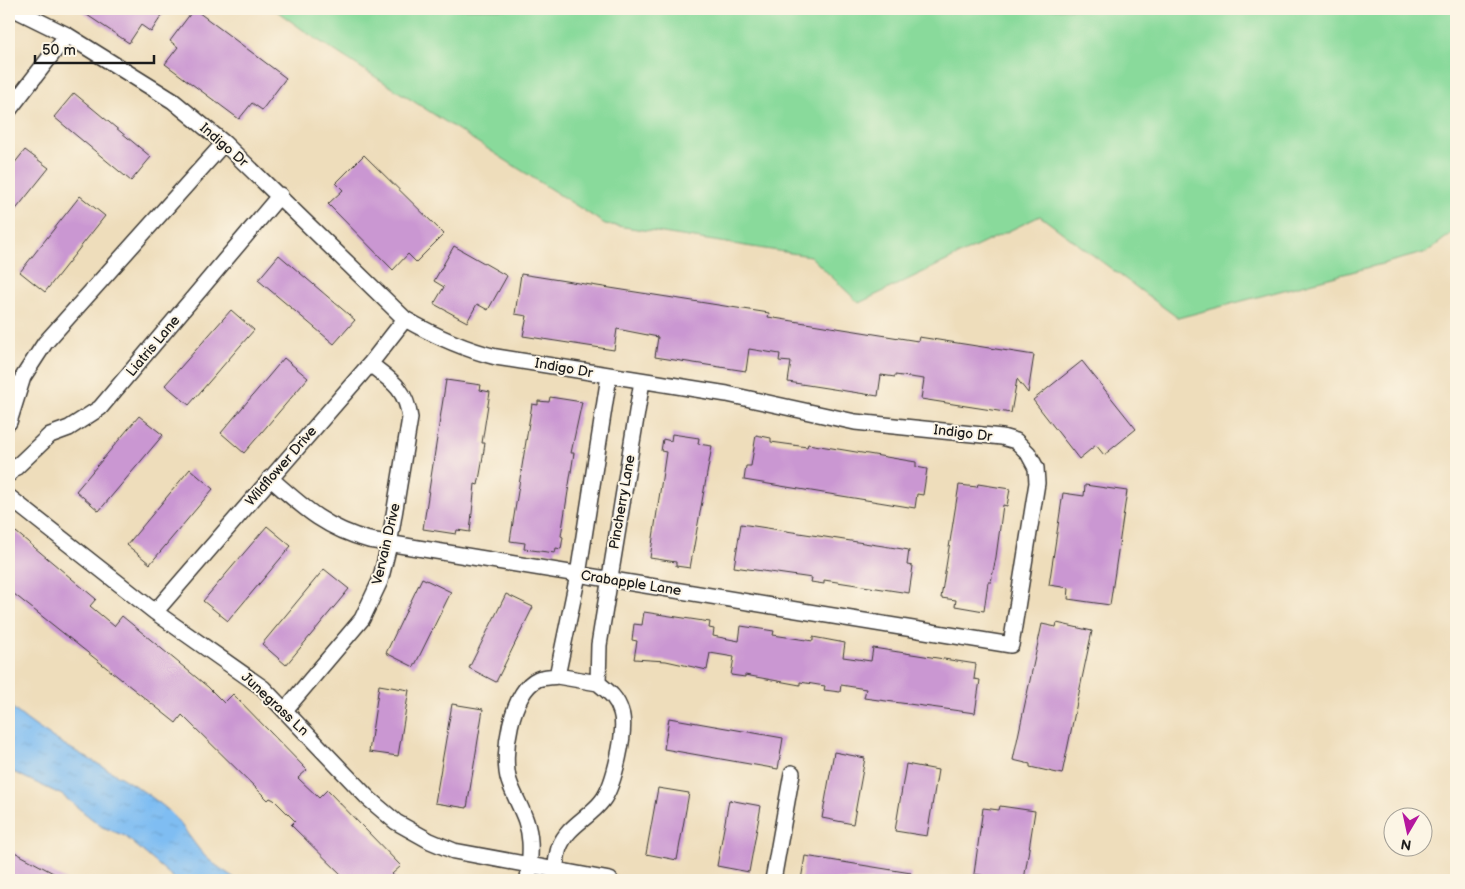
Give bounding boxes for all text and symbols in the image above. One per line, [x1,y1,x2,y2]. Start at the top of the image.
scale bar [35,32,154,64]
text: 50 m [42,41,76,60]
street label: Indigo Dr [196,119,252,171]
street label: Liatris Lane [123,312,183,380]
street label: Indigo Dr [534,355,595,382]
street label: Indigo Dr [933,421,994,445]
street label: Wildflower Drive [242,423,320,509]
street label: Pincherry Lane [605,454,639,550]
street label: Vervain Drive [368,502,404,586]
street label: Crabapple Lane [580,567,682,599]
street label: Junegrass Ln [238,669,312,739]
north arrow [1382,806,1432,856]
text: N [1400,835,1413,854]

